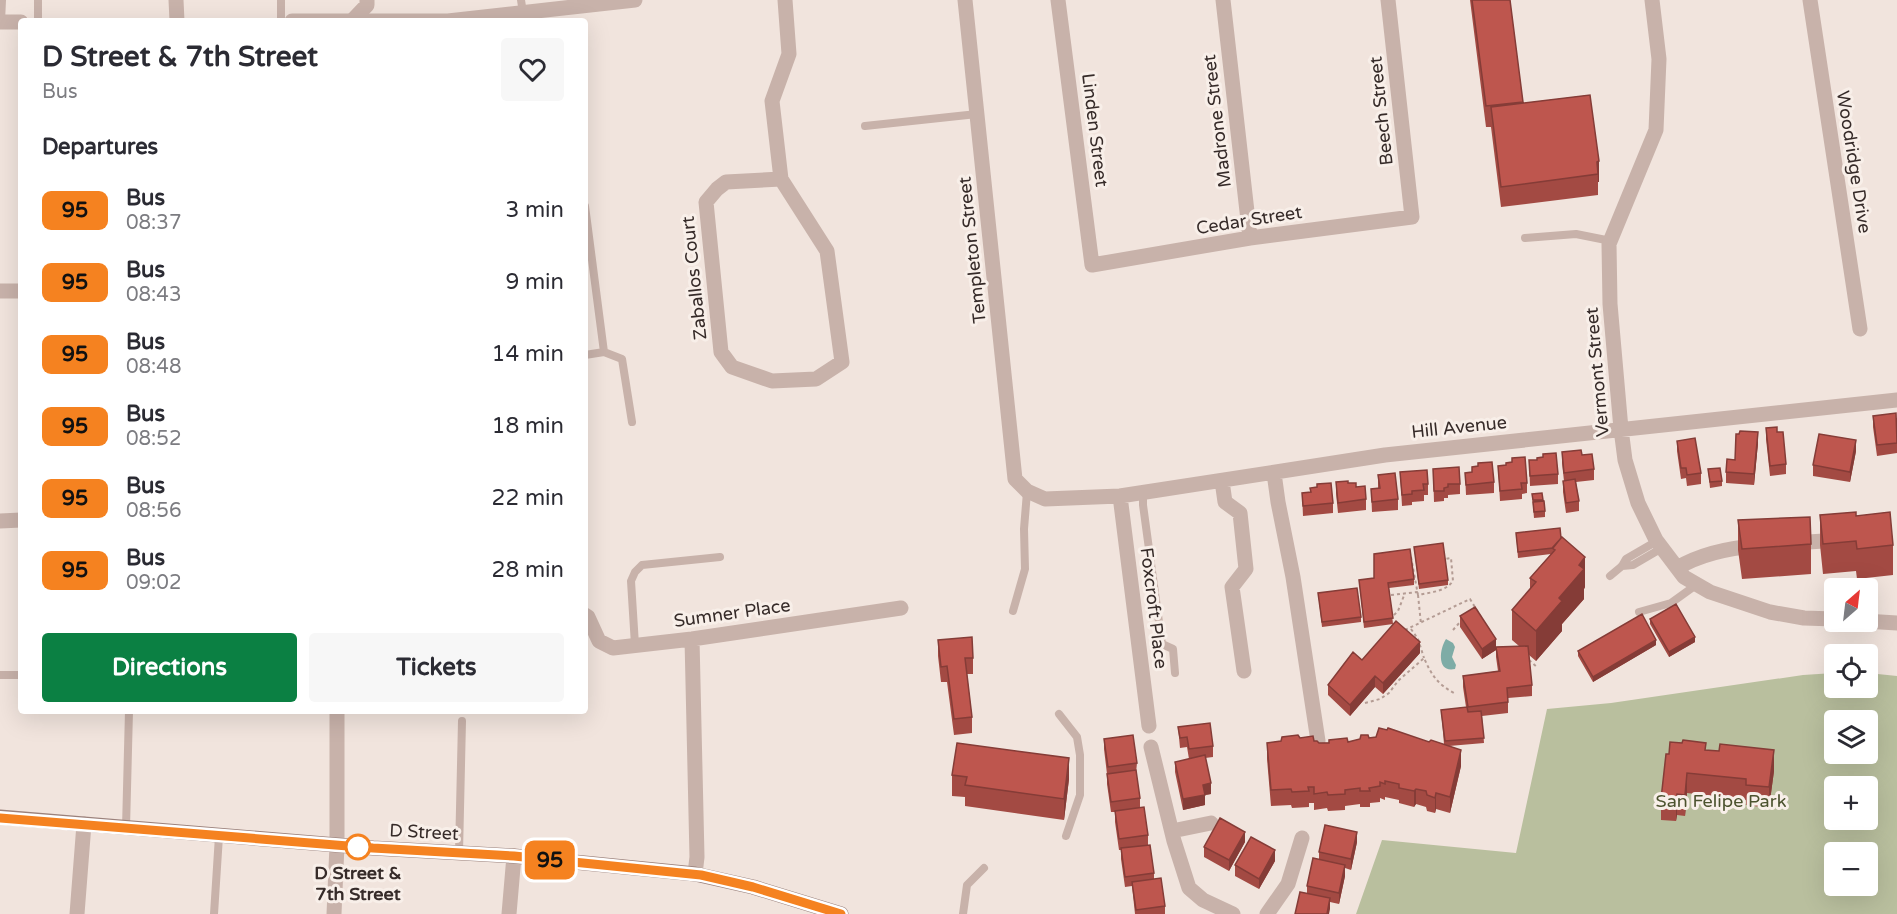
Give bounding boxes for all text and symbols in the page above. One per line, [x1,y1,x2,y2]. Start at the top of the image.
button: heart [501,38,564,101]
text: D Street & 7th Street [42,40,318,74]
street label: Madrone Street [1198,53,1236,189]
street label: Beech Street [1364,55,1398,167]
street label: Linden Street [1077,72,1113,188]
text: Bus [42,80,78,104]
street label: Woodridge Drive [1832,89,1876,235]
text: Departures [42,134,158,160]
street label: Templeton Street [953,175,991,324]
text: Bus [126,185,165,211]
text: 3 min [505,197,564,223]
text: 95 [62,198,88,223]
street label: Cedar Street [1194,201,1304,239]
text: 08:37 [126,211,181,235]
street label: Zaballos Court [677,215,711,341]
text: Bus [126,257,165,283]
text: 9 min [505,269,564,295]
text: 95 [62,270,88,295]
text: 08:43 [126,283,181,307]
street label: Vermont Street [1580,306,1614,438]
text: Bus [126,329,165,355]
text: 14 min [492,341,564,367]
text: 95 [62,342,88,367]
text: 08:48 [126,355,181,379]
text: Bus [126,401,165,427]
street label: Hill Avenue [1410,411,1508,443]
text: 18 min [492,413,564,439]
text: 95 [62,414,88,439]
text: 08:52 [126,427,181,451]
text: Bus [126,473,165,499]
text: 22 min [492,485,564,511]
text: 95 [62,486,88,511]
text: 08:56 [126,499,181,523]
text: Bus [126,545,165,571]
street label: Foxcroft Place [1136,546,1172,670]
text: 28 min [492,557,564,583]
text: 95 [62,558,88,583]
text: 09:02 [126,571,181,595]
north arrow [1824,578,1878,632]
map controls [1824,578,1878,896]
street label: Sumner Place [672,594,792,632]
button: Directions [42,633,297,702]
button: Tickets [309,633,564,702]
button: locate [1824,644,1878,698]
button: layers [1824,710,1878,764]
button: + [1824,776,1878,830]
park label: San Felipe Park [1656,790,1787,812]
street label: D Street [389,819,459,845]
marker: D Street & 7th Street [345,834,371,860]
line badge: 95 [523,840,577,880]
button: − [1824,842,1878,896]
text: 95 [537,848,563,873]
place label: D Street & 7th Street [314,862,402,905]

